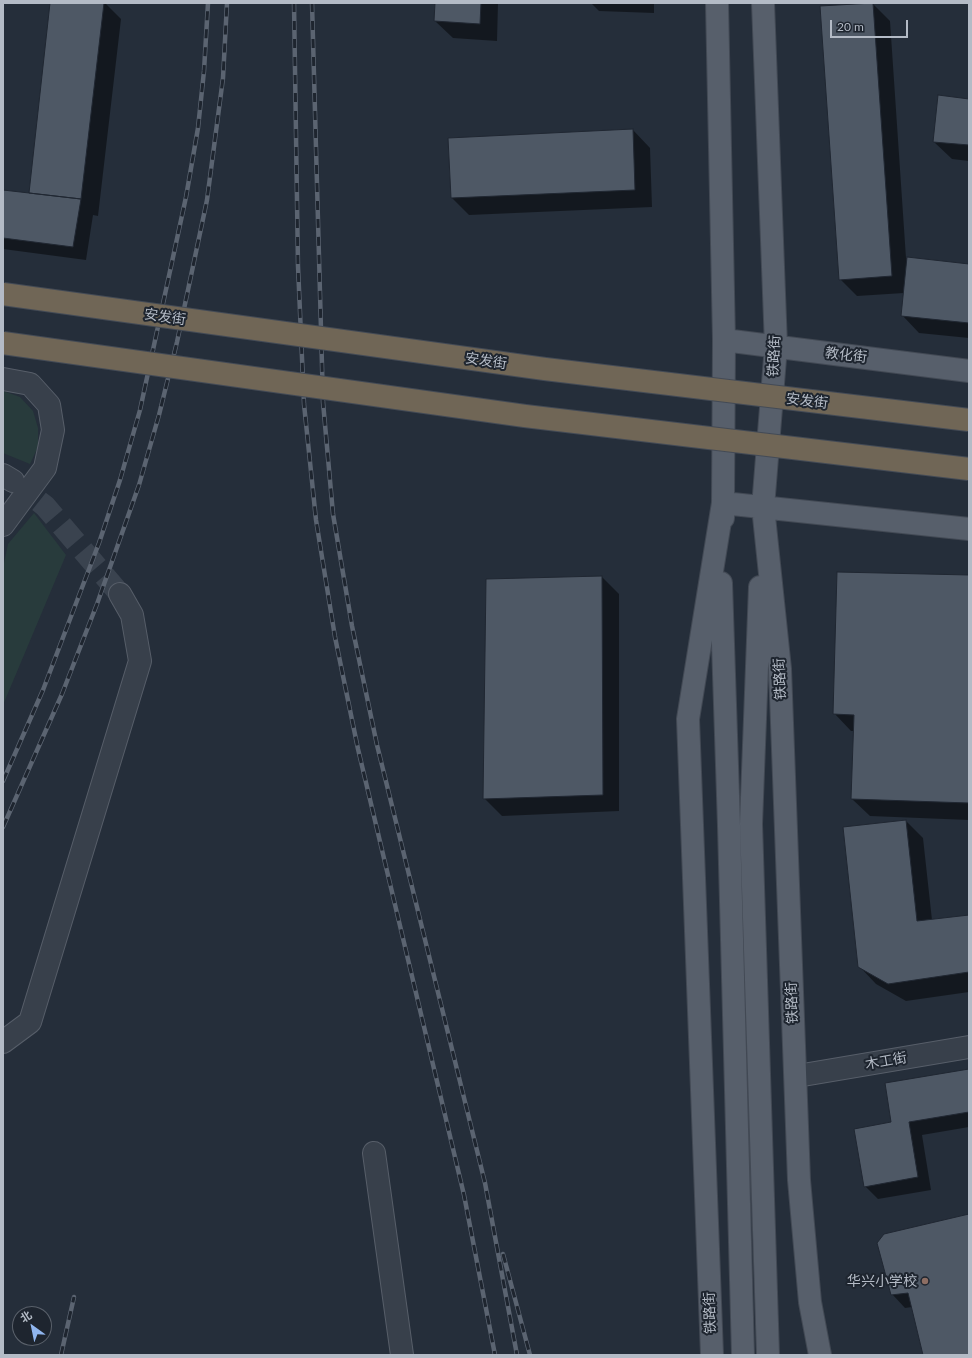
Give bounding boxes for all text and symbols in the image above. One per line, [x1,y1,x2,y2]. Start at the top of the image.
scale bar [832,12,910,38]
text: 20 m [837,19,864,34]
street label: 安发街 [143,306,187,328]
street label: 铁路街 [765,335,783,377]
street label: 教化街 [824,344,868,366]
street label: 安发街 [464,350,508,372]
street label: 安发街 [785,390,829,412]
street label: 铁路街 [771,658,789,700]
street label: 铁路街 [783,982,801,1024]
street label: 木工街 [864,1049,908,1073]
place label: 华兴小学校 [847,1273,917,1289]
marker: 华兴小学校 [920,1276,930,1286]
street label: 铁路街 [701,1292,719,1334]
north arrow [12,1306,52,1346]
text: 北 [18,1308,34,1325]

